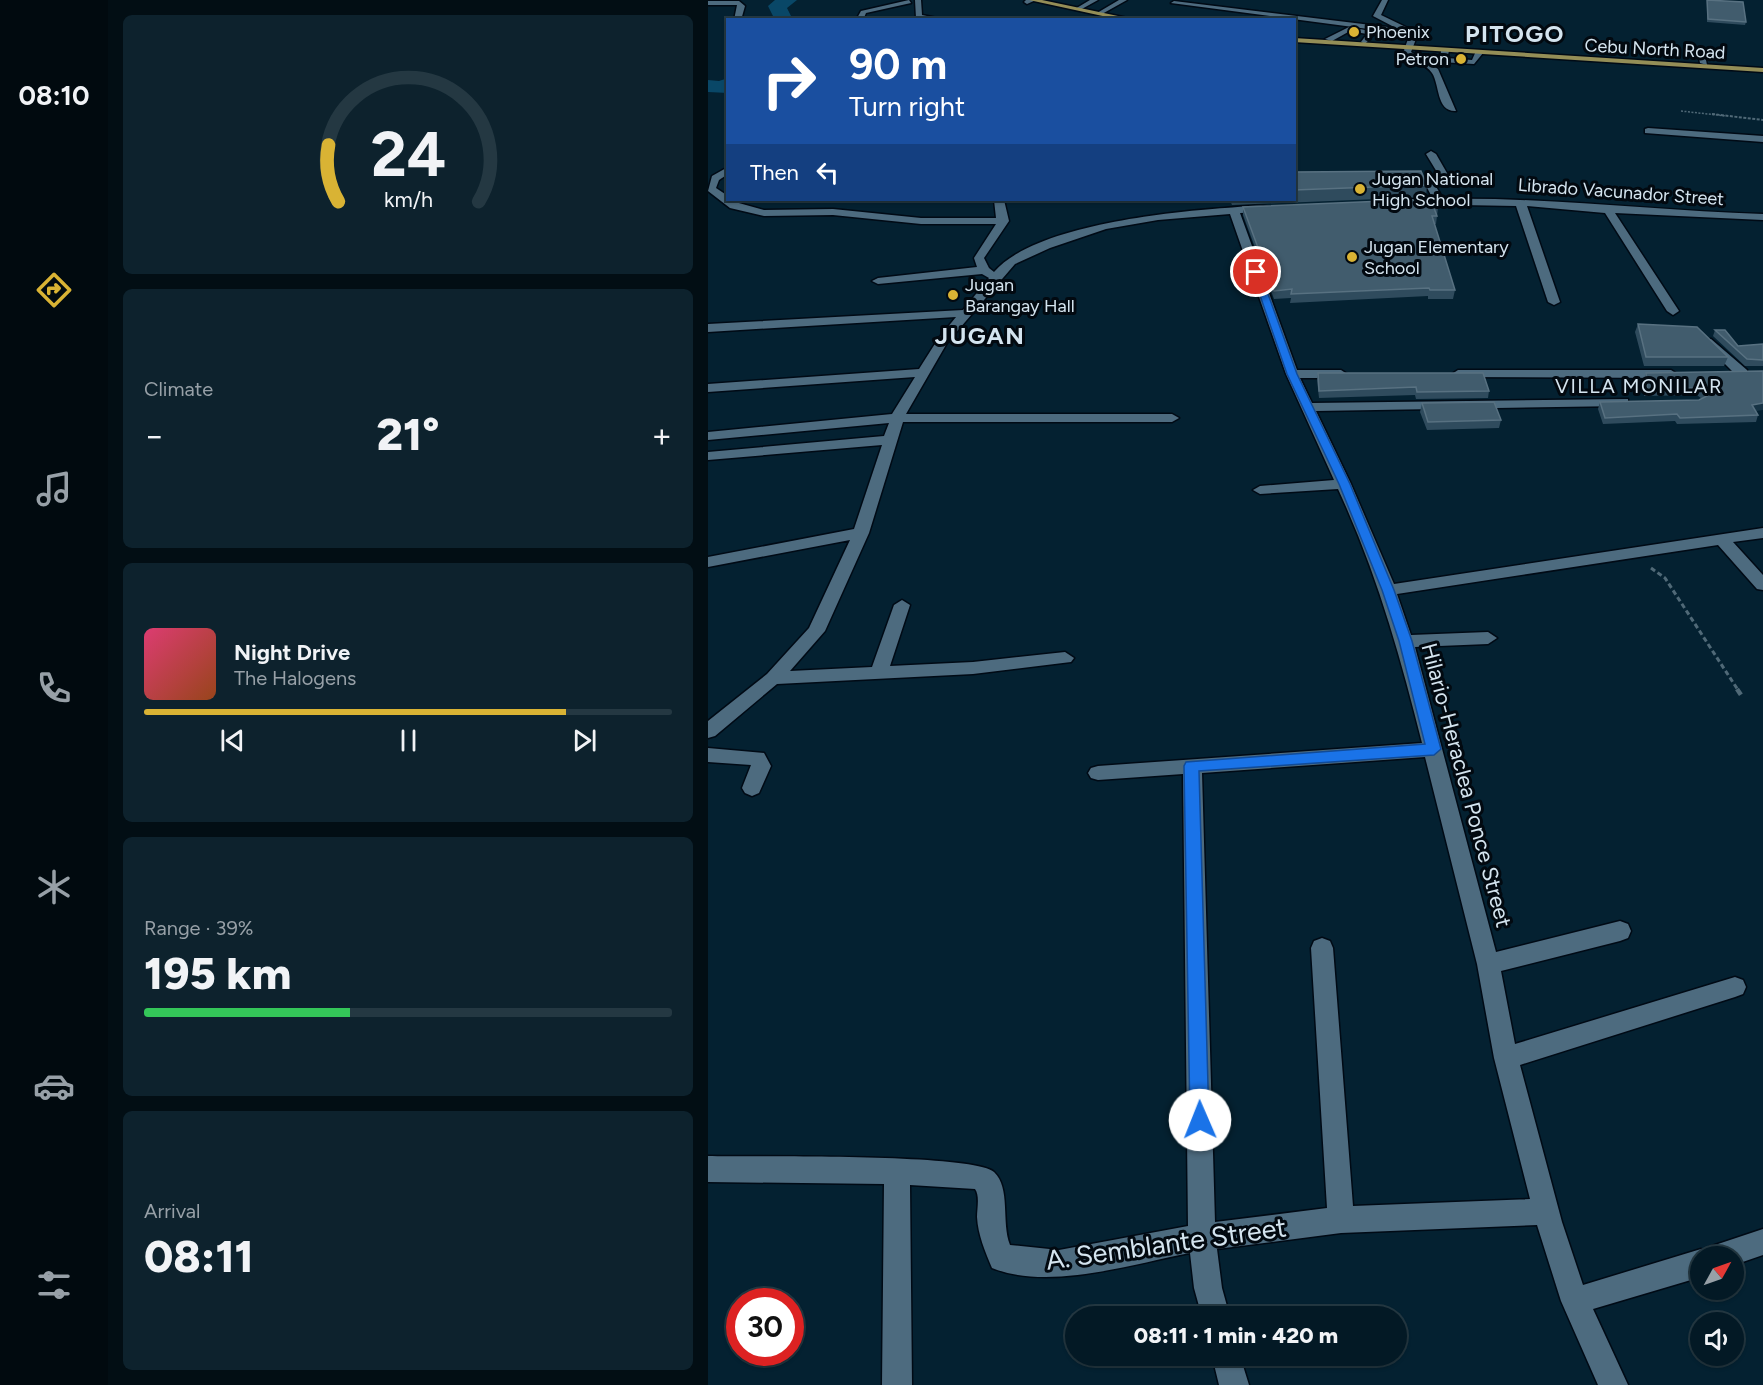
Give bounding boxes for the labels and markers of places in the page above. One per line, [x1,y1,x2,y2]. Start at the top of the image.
place label: Phoenix [1366,21,1430,43]
marker: Phoenix [1347,25,1361,39]
place label: Petron [1396,48,1449,70]
marker: Petron [1454,52,1468,66]
place label: Jugan National High School [1372,168,1493,211]
marker: Jugan National High School [1353,182,1367,196]
place label: Jugan Elementary School [1364,236,1509,279]
pin [1230,246,1281,297]
marker: Jugan Elementary School [1345,250,1359,264]
place label: Jugan Barangay Hall [965,274,1075,317]
marker: Jugan Barangay Hall [946,288,960,302]

